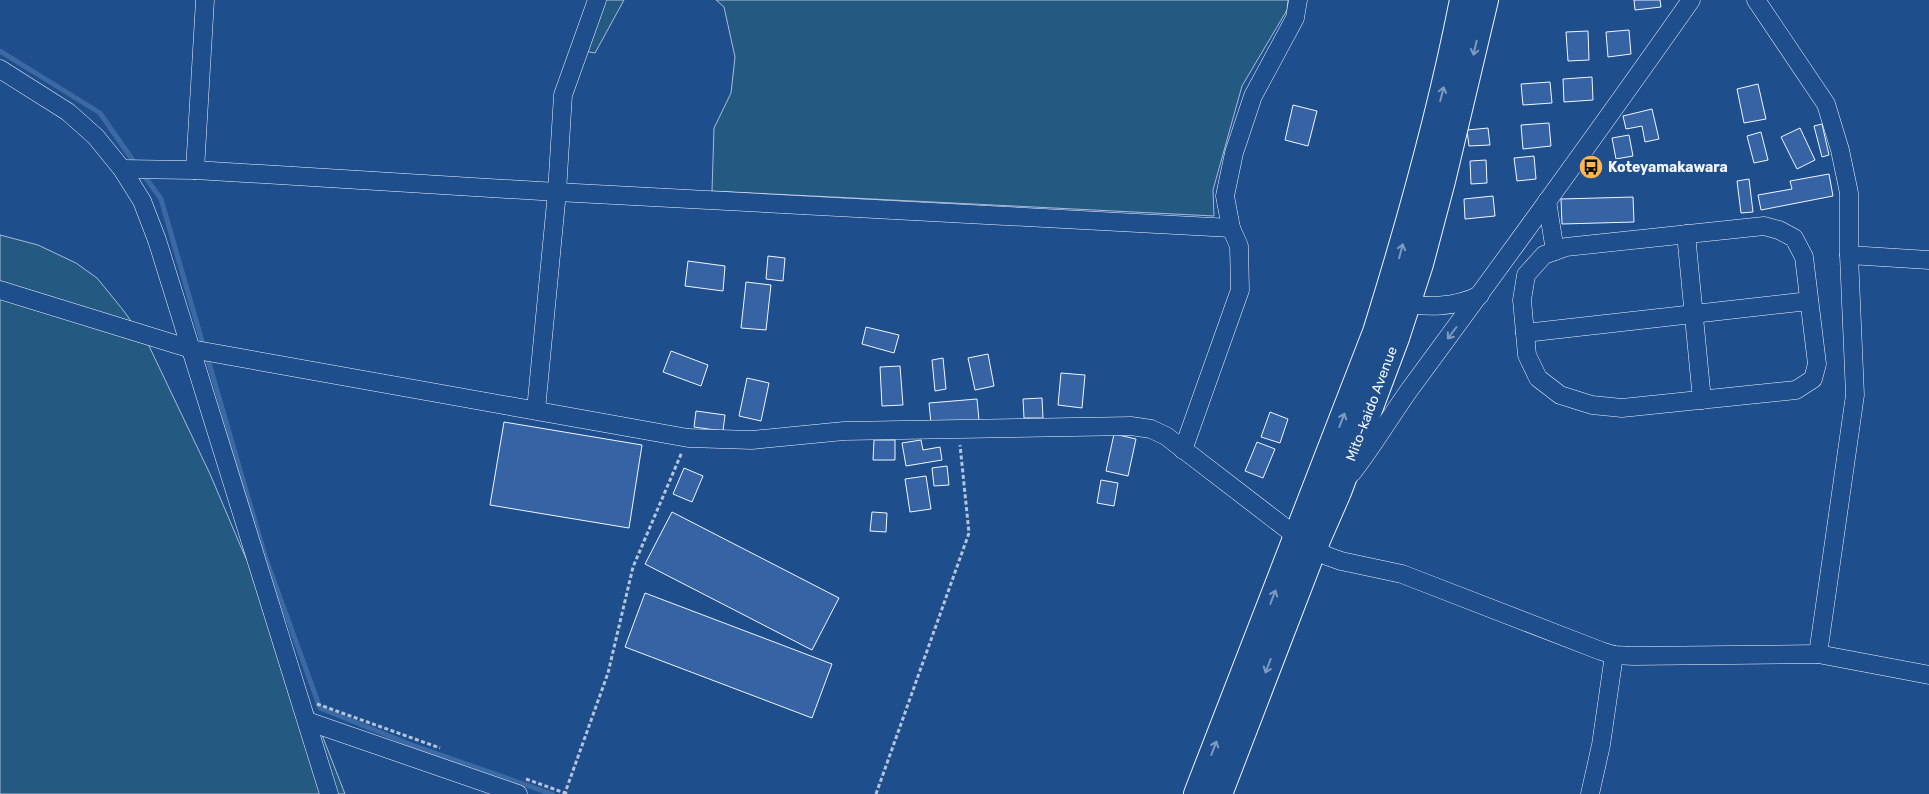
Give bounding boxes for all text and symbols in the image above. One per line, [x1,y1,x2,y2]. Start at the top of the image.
one-way arrow [1469,39,1479,55]
one-way arrow [1438,86,1447,102]
bus stop icon: Koteyamakawara [1578,154,1604,180]
place label: Koteyamakawara [1608,159,1728,176]
one-way arrow [1396,243,1406,259]
one-way arrow [1446,326,1457,339]
street label: Mito-kaido Avenue [1342,344,1401,464]
one-way arrow [1338,413,1348,428]
one-way arrow [1268,590,1278,605]
one-way arrow [1262,659,1271,674]
one-way arrow [1210,741,1219,757]

